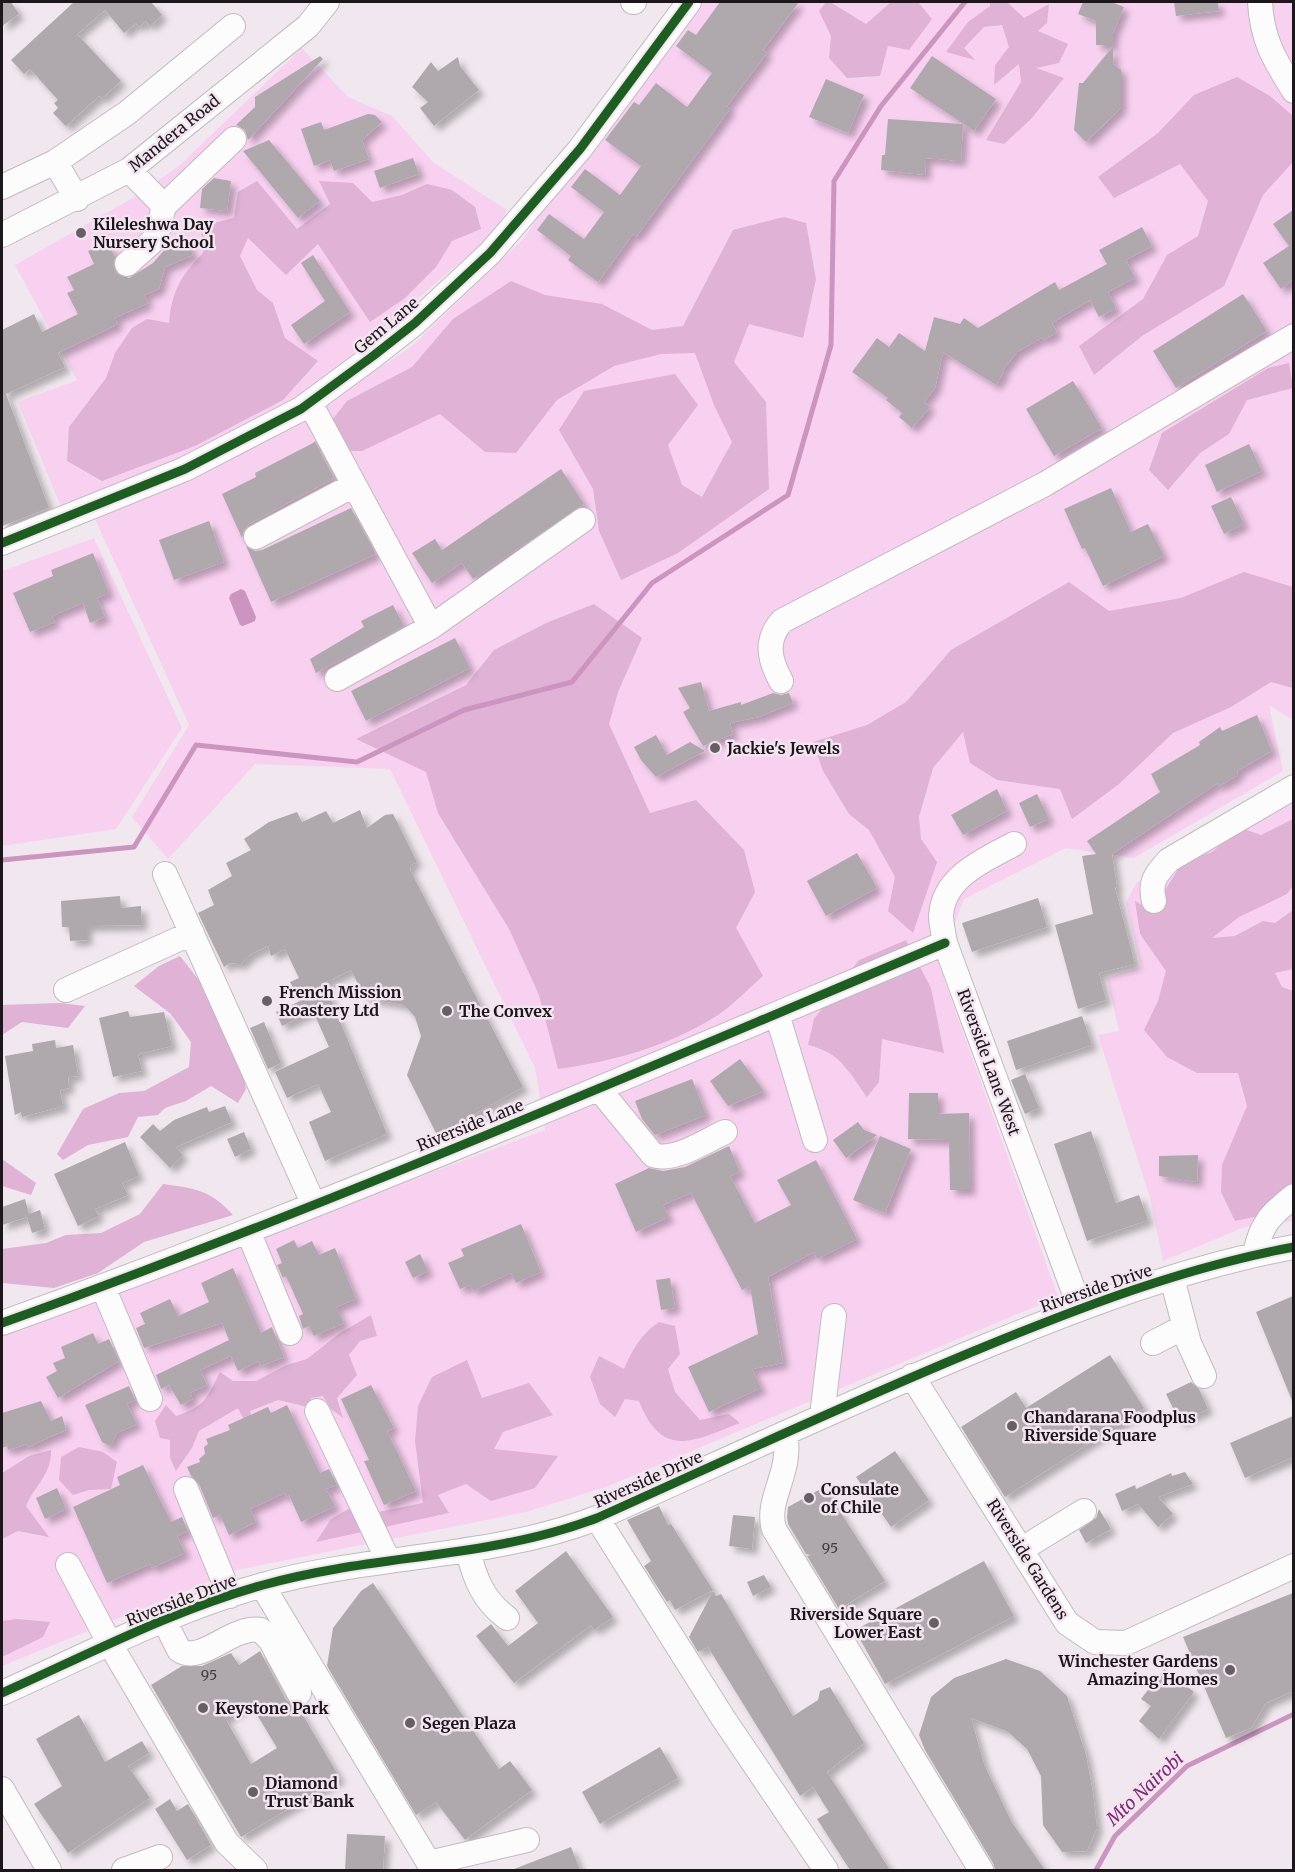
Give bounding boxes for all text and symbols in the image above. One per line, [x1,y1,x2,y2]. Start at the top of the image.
street label: Mandera Road [124,90,224,176]
place label: Kileleshwa Day Nursery School [93,214,214,252]
marker: Kileleshwa Day Nursery School [74,226,88,240]
street label: Gem Lane [350,292,422,358]
place label: Jackie's Jewels [726,738,840,758]
marker: Jackie's Jewels [708,741,722,755]
place label: French Mission Roastery Ltd [279,982,402,1020]
street label: Riverside Lane West [953,986,1025,1139]
marker: French Mission Roastery Ltd [260,994,274,1008]
place label: The Convex [459,1001,552,1021]
marker: The Convex [440,1004,454,1018]
street label: Riverside Lane [414,1095,526,1155]
street label: Riverside Drive [1038,1260,1154,1316]
place label: Chandarana Foodplus Riverside Square [1024,1407,1196,1445]
marker: Chandarana Foodplus Riverside Square [1005,1419,1019,1433]
street label: Riverside Drive [591,1446,705,1512]
place label: Consulate of Chile [821,1479,899,1517]
marker: Consulate of Chile [802,1491,816,1505]
street label: Riverside Gardens [983,1495,1073,1623]
house number: 95 [822,1539,838,1557]
street label: Riverside Drive [123,1570,239,1630]
place label: Riverside Square Lower East [790,1604,923,1642]
marker: Riverside Square Lower East [927,1616,941,1630]
place label: Winchester Gardens Amazing Homes [1058,1651,1218,1689]
marker: Winchester Gardens Amazing Homes [1223,1663,1237,1677]
house number: 95 [201,1666,217,1684]
place label: Keystone Park [215,1698,329,1718]
marker: Keystone Park [196,1701,210,1715]
place label: Segen Plaza [422,1713,516,1733]
marker: Segen Plaza [403,1716,417,1730]
water label: Mto Nairobi [1100,1747,1188,1831]
place label: Diamond Trust Bank [265,1773,355,1811]
marker: Diamond Trust Bank [246,1785,260,1799]

